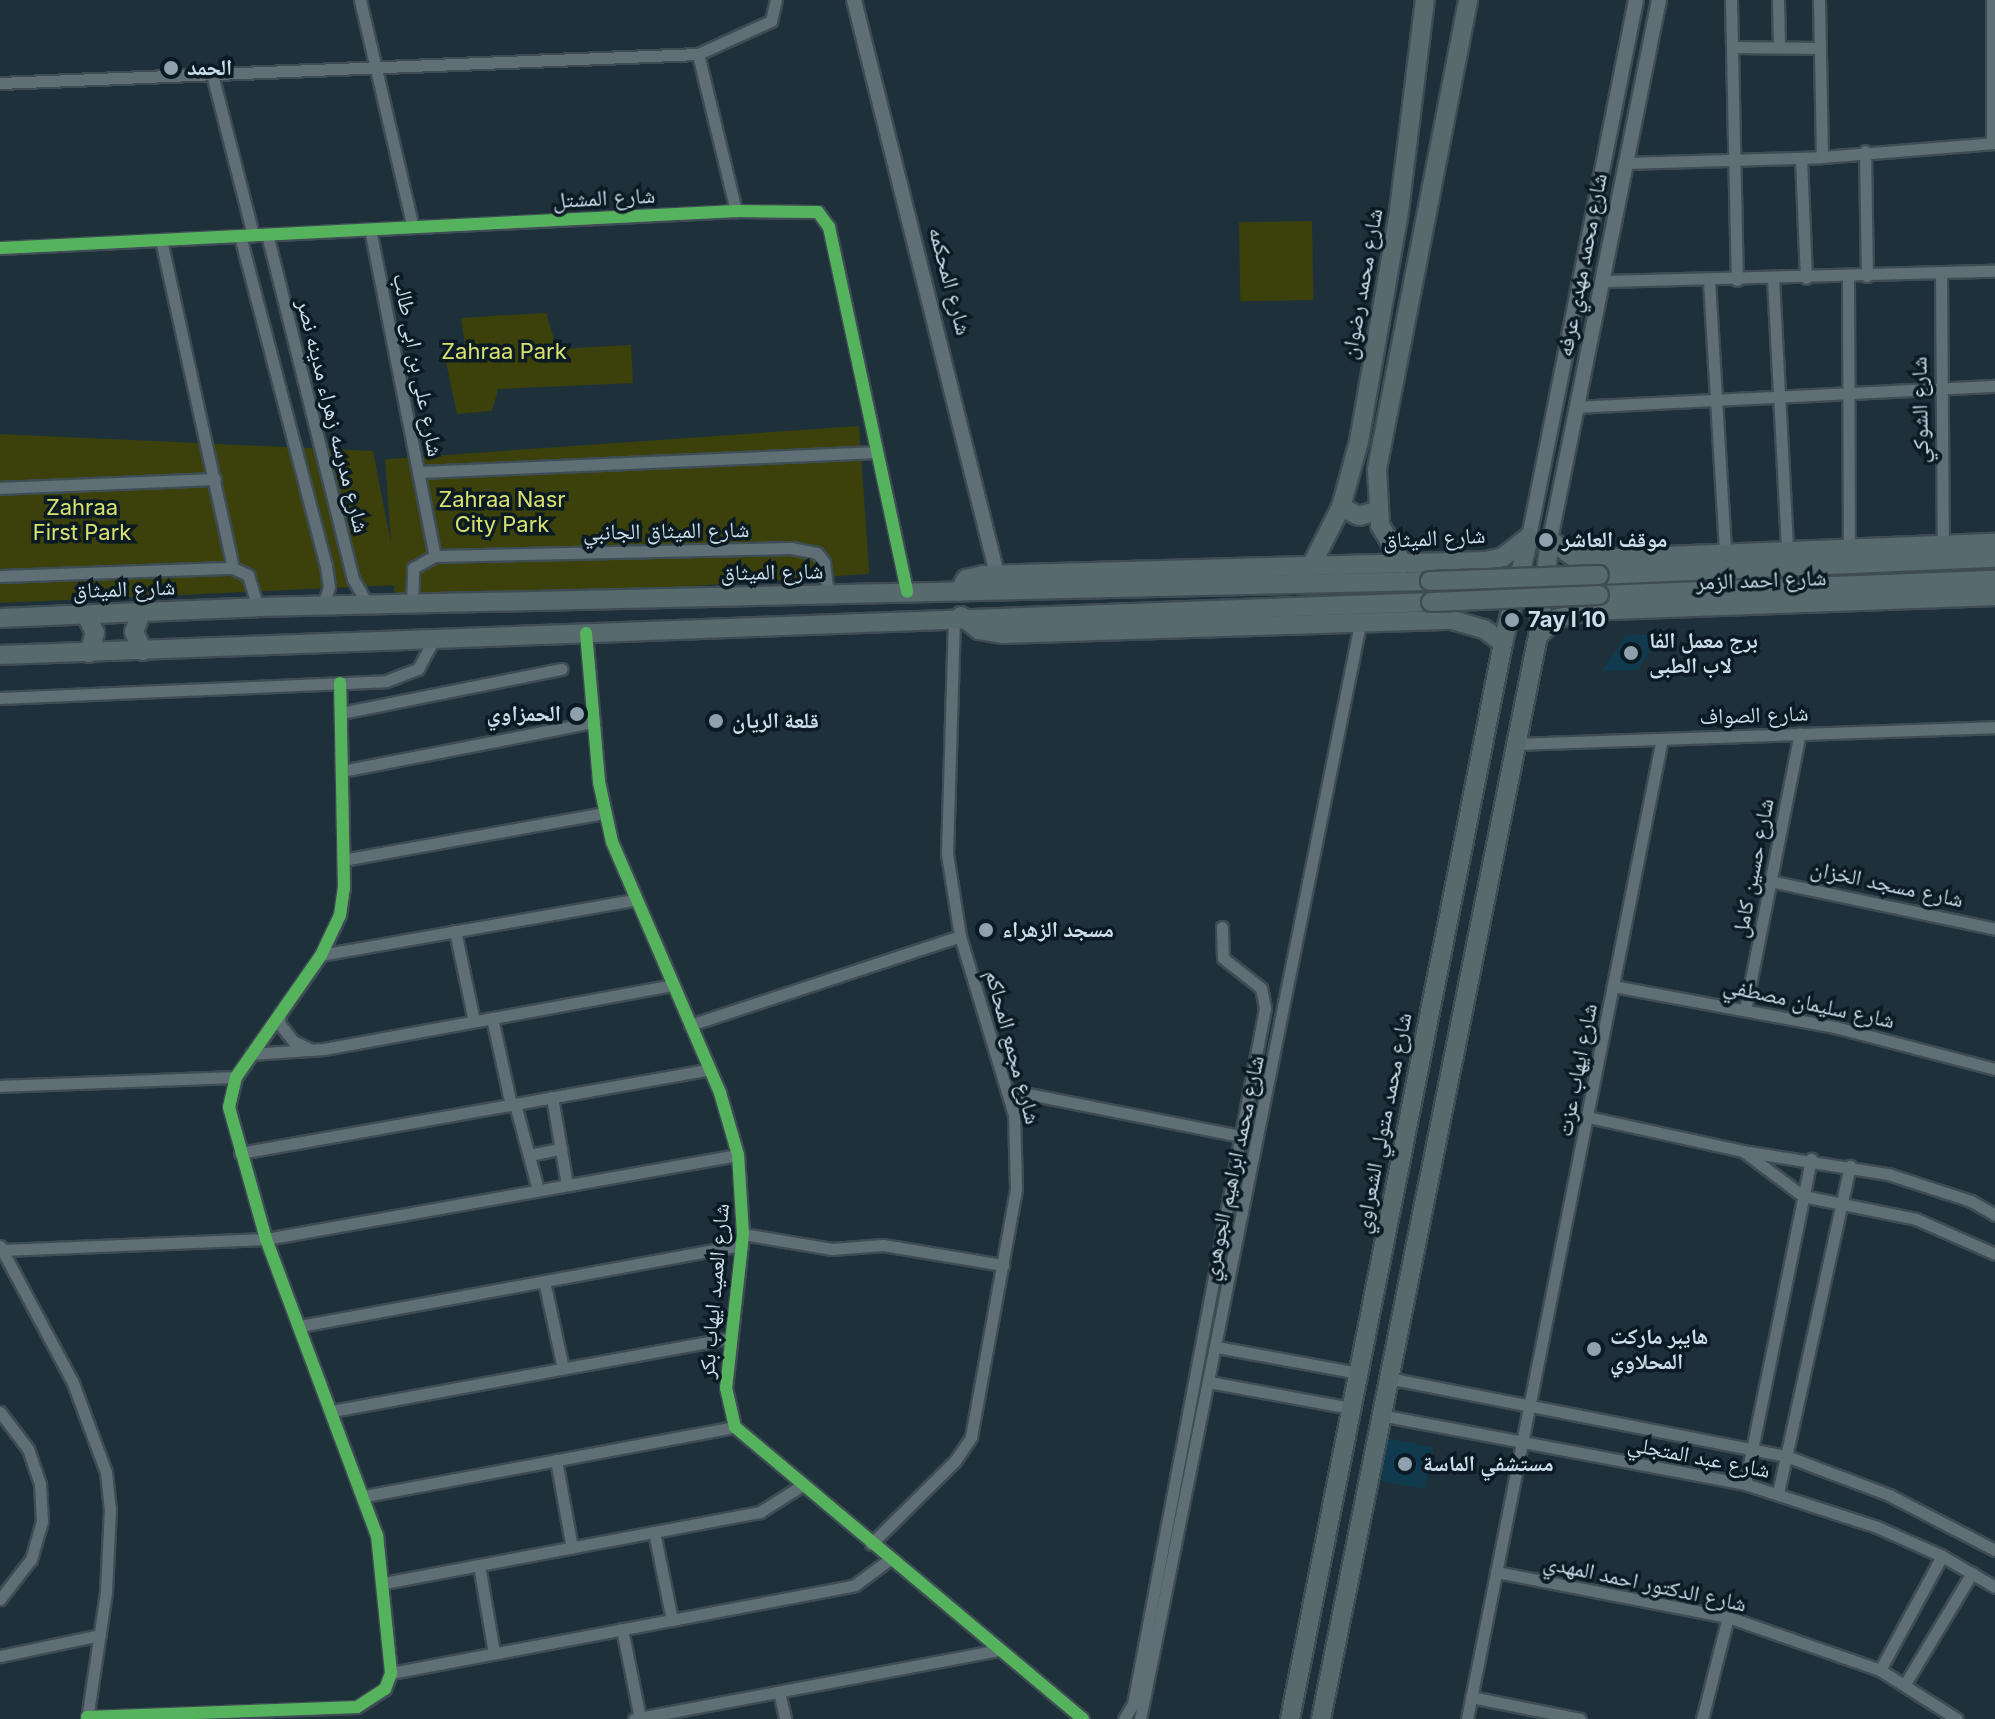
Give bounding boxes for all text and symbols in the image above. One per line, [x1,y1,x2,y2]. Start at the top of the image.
place label: الحمد [187,55,232,81]
marker: الحمد [162,59,180,77]
street label: شارع محمد مهدي عرفه [1551,171,1613,359]
street label: شارع المشتل [552,182,656,214]
street label: شارع محمد رضوان [1336,207,1388,361]
street label: شارع المحكمه [923,224,977,338]
street label: شارع على بن ابى طالب [387,271,449,459]
street label: شارع مدرسه زهراء مدينه نصر [291,296,375,536]
park label: Zahraa Park [441,339,567,365]
street label: شارع الشوكي [1906,356,1934,464]
park label: Zahraa Nasr City Park [438,486,566,538]
park label: Zahraa First Park [33,494,131,546]
street label: شارع الميثاق الجانبي [583,516,749,546]
street label: شارع الميثاق [1382,522,1486,554]
place label: موقف العاشر [1562,527,1667,553]
marker: موقف العاشر [1537,531,1555,549]
street label: شارع الميثاق [720,558,824,586]
street label: شارع احمد الزمر [1695,565,1827,595]
street label: شارع الميثاق [72,574,176,604]
place label: 7ay l 10 [1528,607,1606,633]
marker: 7ay l 10 [1503,611,1521,629]
place label: برج معمل الفا لاب الطبى [1649,627,1758,678]
marker: برج معمل الفا لاب الطبى [1620,642,1642,664]
street label: شارع الصواف [1699,700,1809,730]
place label: الحمزاوي [487,701,561,727]
marker: الحمزاوي [568,705,586,723]
place label: قلعة الريان [732,708,819,734]
marker: قلعة الريان [707,712,725,730]
street label: شارع حسين كامل [1727,796,1779,940]
street label: شارع مسجد الخزان [1808,855,1966,913]
place label: مسجد الزهراء [1002,917,1114,943]
marker: مسجد الزهراء [977,921,995,939]
street label: شارع مجمع المحاكم [980,967,1046,1127]
street label: شارع سليمان مصطفي [1721,972,1897,1034]
street label: شارع ايهاب عزت [1551,1001,1603,1139]
street label: شارع محمد متولي الشعراوي [1349,1010,1417,1236]
street label: شارع محمد ابراهيم الجوهري [1196,1053,1270,1283]
street label: شارع العميد ايهاب بكر [693,1202,735,1380]
place label: هايبر ماركت المحلاوي [1610,1323,1708,1374]
marker: هايبر ماركت المحلاوي [1585,1340,1603,1358]
street label: شارع عبد المتجلي [1626,1430,1772,1484]
place label: مستشفي الماسة [1423,1451,1554,1477]
marker: مستشفي الماسة [1394,1453,1416,1475]
street label: شارع الدكتور احمد المهدي [1541,1549,1749,1617]

